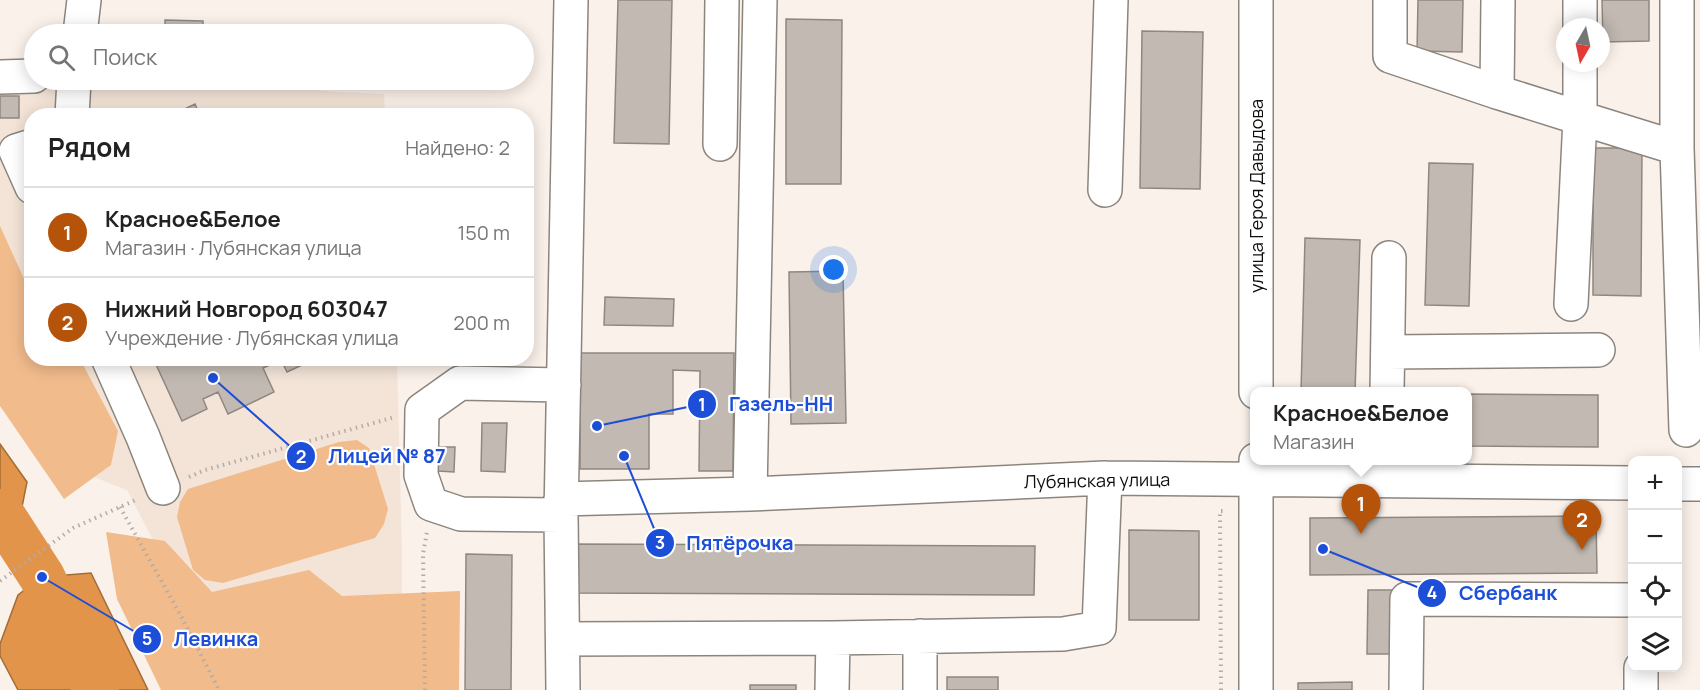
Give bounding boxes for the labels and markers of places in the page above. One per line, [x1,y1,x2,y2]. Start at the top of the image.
callout: Газель-НН [687,385,845,423]
callout: Лицей № 87 [286,437,458,475]
pin: 1 [1342,484,1380,534]
pin: 2 [1562,500,1602,550]
callout: Пятёрочка [645,524,806,562]
callout: Сбербанк [1417,574,1569,612]
callout: Левинка [132,620,270,658]

